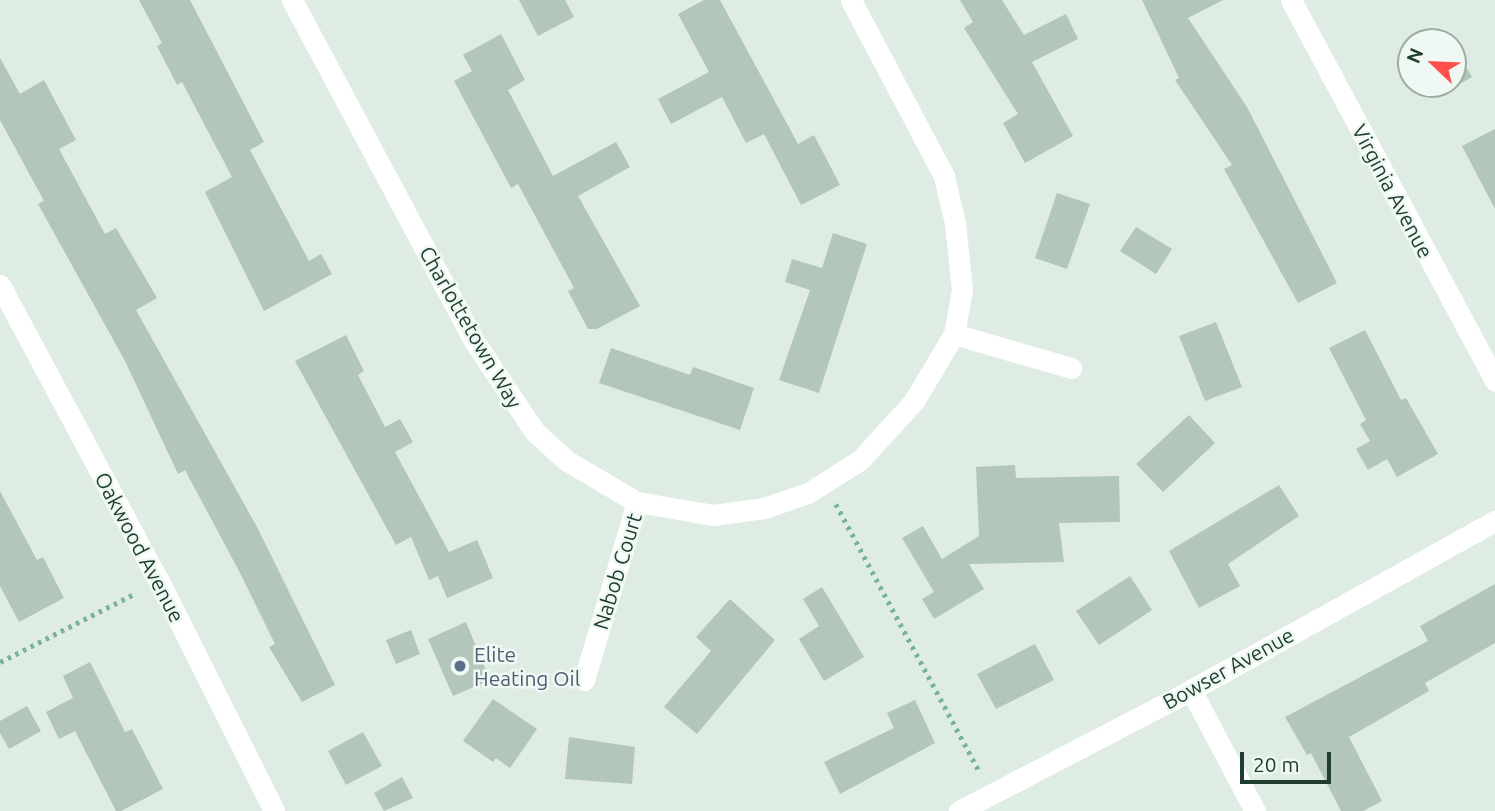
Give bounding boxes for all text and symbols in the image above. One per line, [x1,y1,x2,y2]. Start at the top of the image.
north arrow [1397,28,1467,98]
text: N [1402,45,1427,66]
street label: Virginia Avenue [1347,120,1439,262]
street label: Charlottetown Way [414,241,528,413]
street label: Oakwood Avenue [90,468,190,626]
street label: Nabob Court [587,510,647,632]
street label: Bowser Avenue [1158,622,1298,714]
place label: Elite Heating Oil [474,641,580,691]
marker: Elite Heating Oil [452,658,468,674]
scale bar [1243,738,1334,782]
text: 20 m [1253,752,1300,776]

